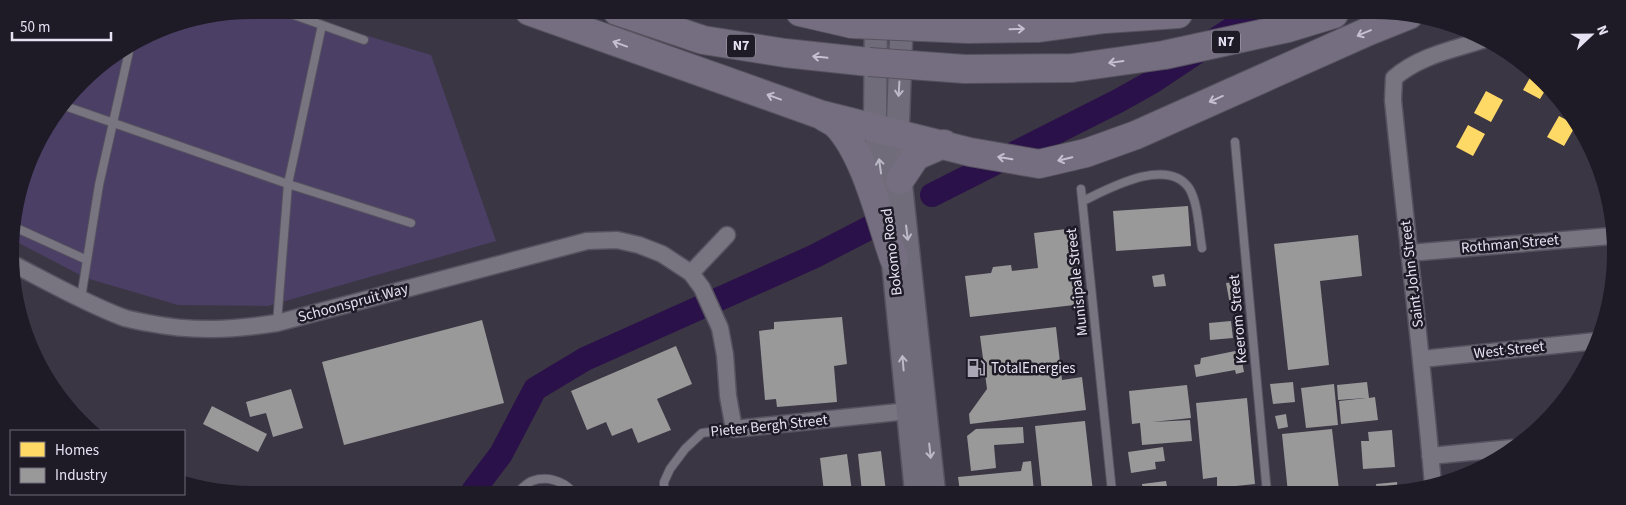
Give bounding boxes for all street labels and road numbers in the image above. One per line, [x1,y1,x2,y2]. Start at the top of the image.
road number: N7 [1212,31,1240,54]
road number: N7 [727,34,755,58]
street label: Bokomo Road [876,207,908,297]
street label: Saint John Street [1395,219,1429,329]
street label: Munisipale Street [1061,227,1093,337]
street label: Rothman Street [1460,229,1560,259]
street label: Keerom Street [1224,273,1252,365]
street label: Schoonspruit Way [296,278,410,328]
street label: West Street [1473,336,1545,364]
street label: Pieter Bergh Street [709,409,829,443]

